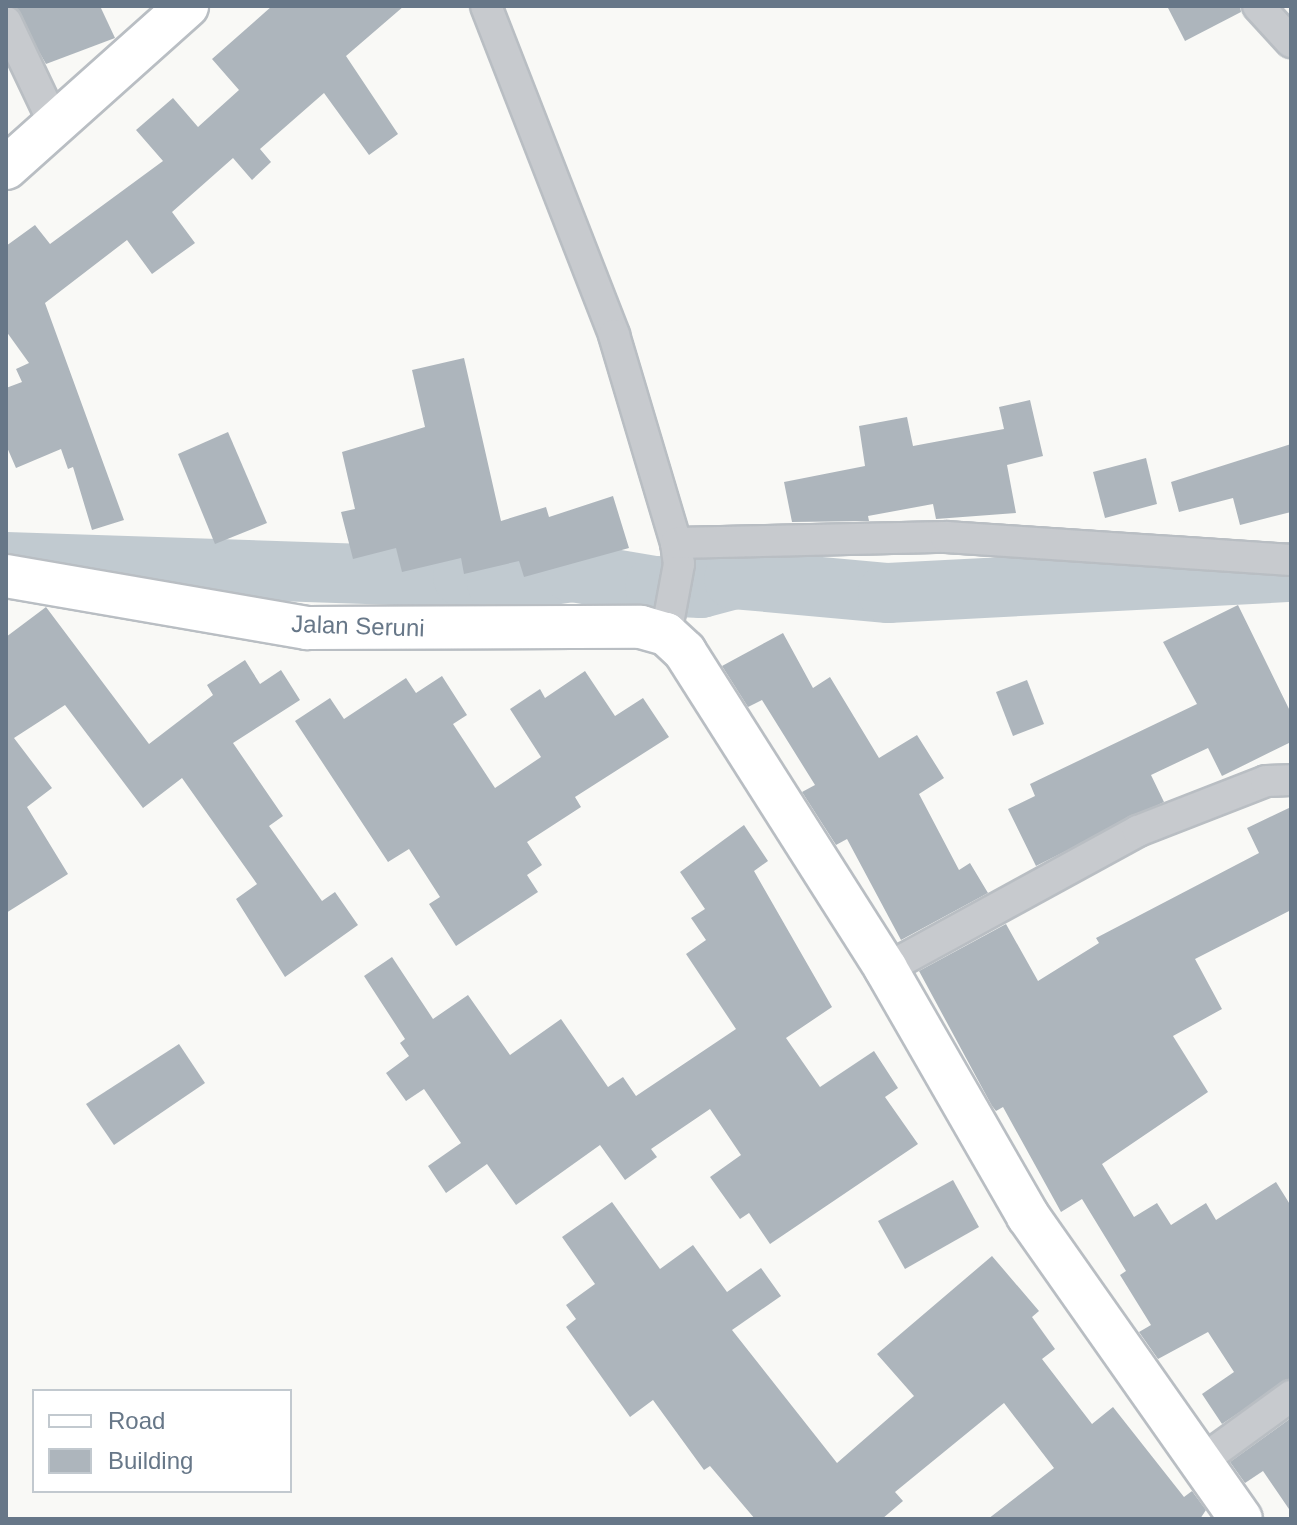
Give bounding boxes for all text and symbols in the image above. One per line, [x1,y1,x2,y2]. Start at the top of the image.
street label: Jalan Seruni [291,609,425,643]
legend [32,1389,292,1493]
text: Road [108,1407,165,1434]
text: Building [108,1447,193,1474]

